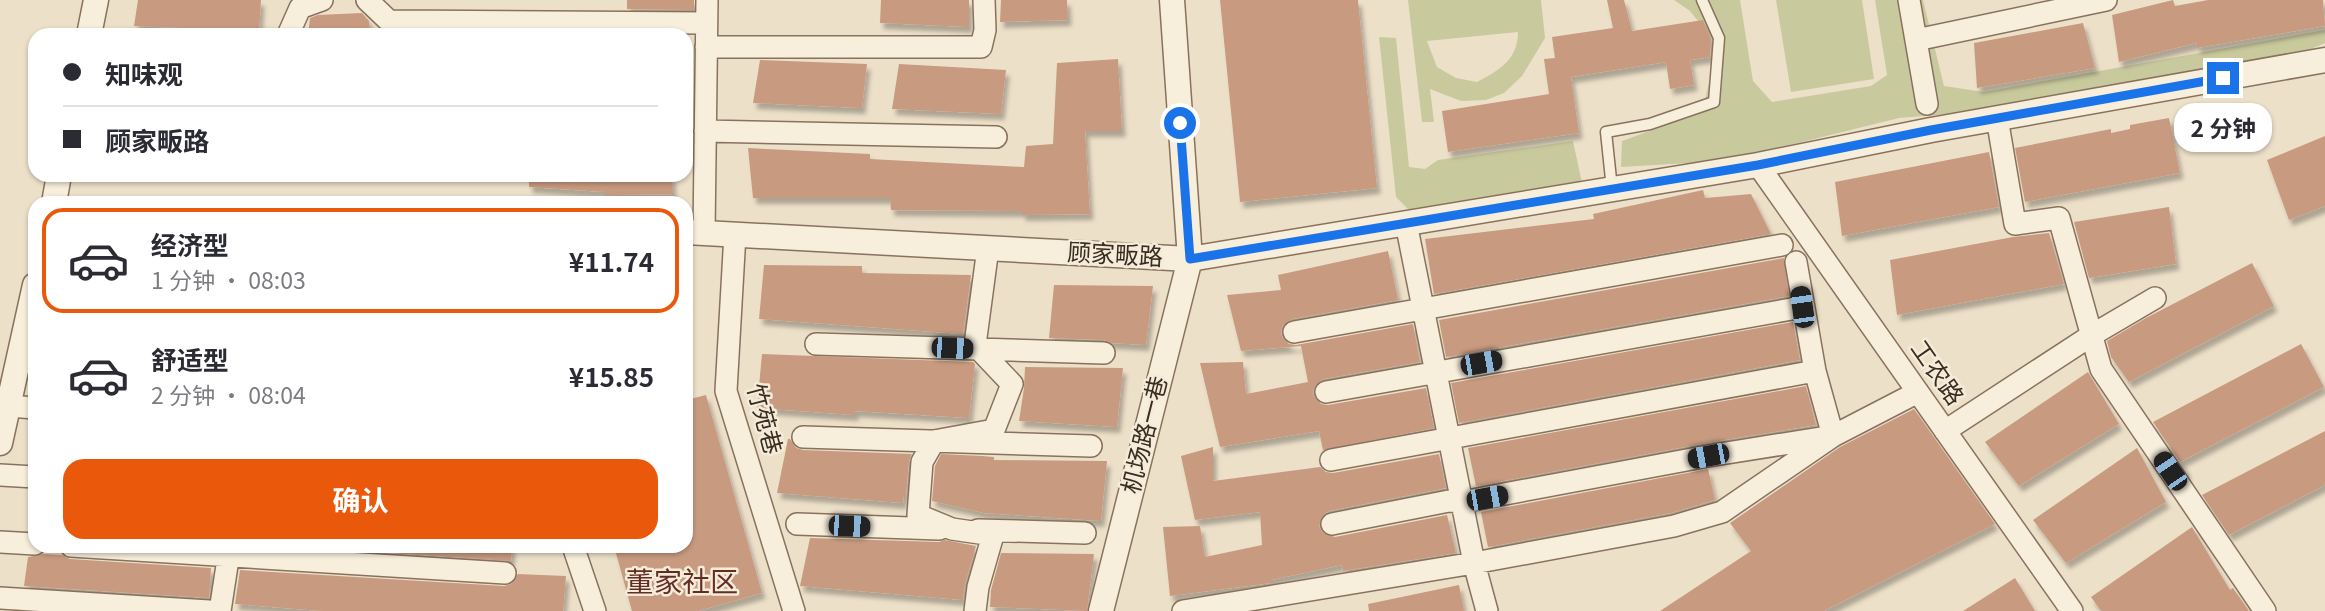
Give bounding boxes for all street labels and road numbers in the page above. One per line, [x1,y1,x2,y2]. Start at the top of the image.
street label: 顾家畈路 [1066,233,1164,272]
street label: 工农路 [1904,332,1974,411]
street label: 机场路一巷 [1111,372,1174,497]
street label: 竹苑巷 [740,379,793,458]

